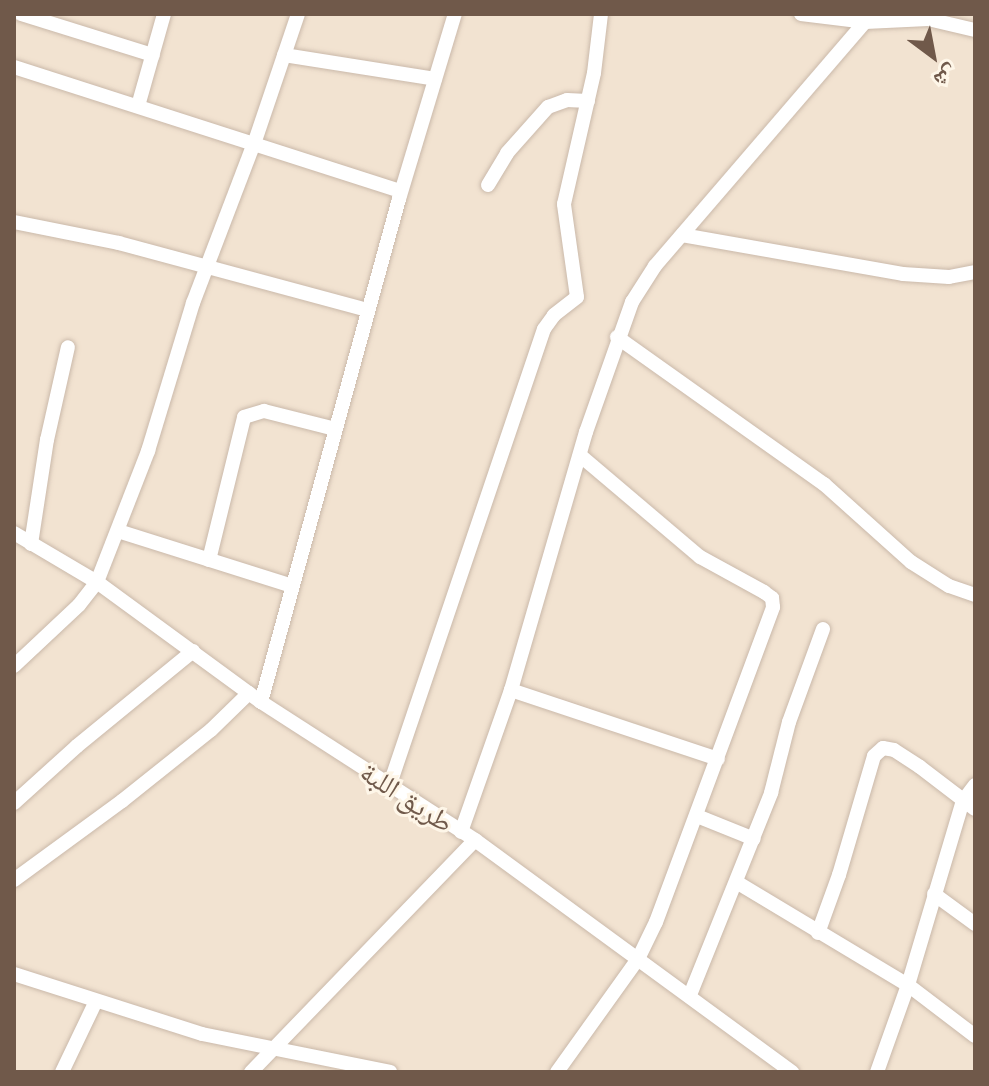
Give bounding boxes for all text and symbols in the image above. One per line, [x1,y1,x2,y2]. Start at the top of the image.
north arrow [893,16,973,96]
text: ش [929,59,963,94]
street label: طريق اللبة [354,755,460,839]

